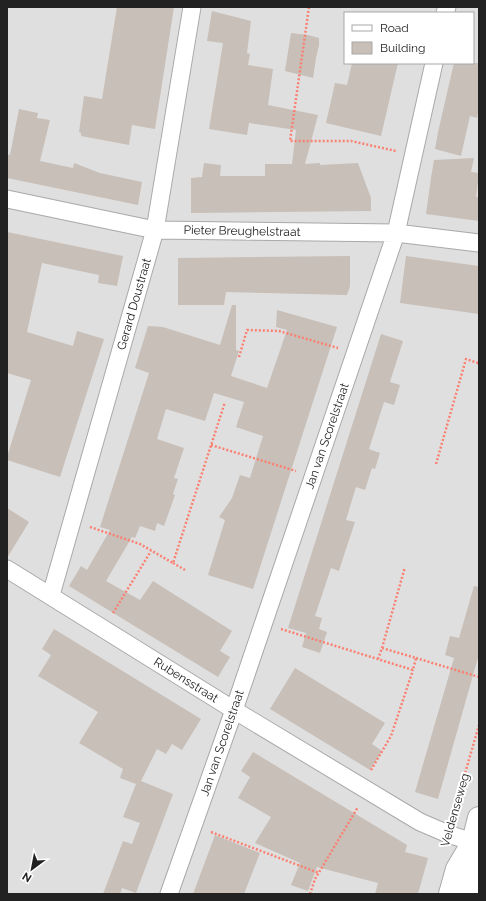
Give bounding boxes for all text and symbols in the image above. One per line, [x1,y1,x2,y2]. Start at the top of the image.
legend [344,12,474,64]
text: Road [380,21,409,35]
text: Building [380,41,426,55]
street label: Pieter Breughelstraat [183,223,301,239]
street label: Gerard Doustraat [114,256,154,352]
street label: Jan van Scorelstraat [302,381,352,491]
street label: Rubensstraat [151,655,221,705]
street label: Jan van Scorelstraat [197,688,247,798]
street label: Veldenseweg [438,772,472,848]
north arrow [12,849,52,889]
text: N [20,869,34,885]

